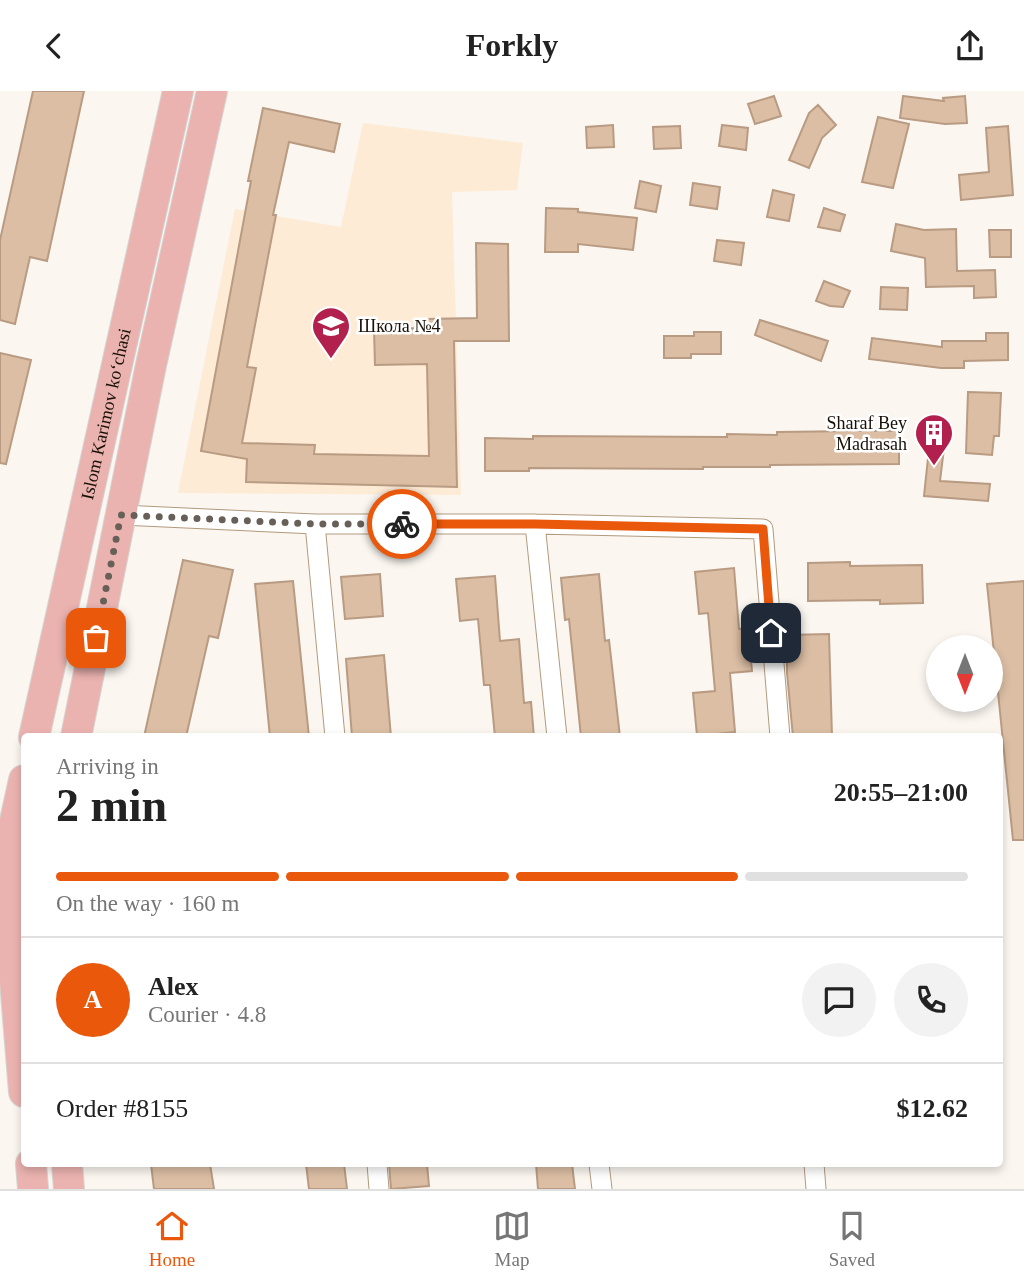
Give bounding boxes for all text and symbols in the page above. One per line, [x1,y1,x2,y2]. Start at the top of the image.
icon: back [35,27,73,65]
text: Forkly [466,27,558,63]
icon: share [951,27,989,65]
school or university icon: Школа №4 [310,305,352,360]
place label: Школа №4 [358,316,440,336]
street label: Islom Karimov ko‘chasi [77,326,135,502]
building icon: Sharaf Bey Madrasah [913,412,955,467]
place label: Sharaf Bey Madrasah [827,413,907,454]
courier [367,489,437,559]
icon: bike [383,505,421,543]
pin [741,603,801,663]
pin [66,608,126,668]
icon: home [752,614,790,652]
icon: bag [77,619,115,657]
north arrow [926,635,1003,712]
map controls [926,635,1003,712]
text: Arriving in [56,754,159,779]
text: 20:55–21:00 [834,778,968,807]
text: 2 min [56,780,167,831]
text: On the way · 160 m [56,891,239,916]
button: chat [802,963,876,1037]
button: phone [894,963,968,1037]
text: Alex [148,972,199,1001]
text: A [84,985,102,1014]
text: Courier · 4.8 [148,1002,266,1027]
text: Order #8155 [56,1094,188,1123]
text: $12.62 [897,1094,968,1123]
tab: Home [149,1207,195,1271]
tab: Map [493,1207,531,1271]
tab: Saved [829,1207,875,1271]

